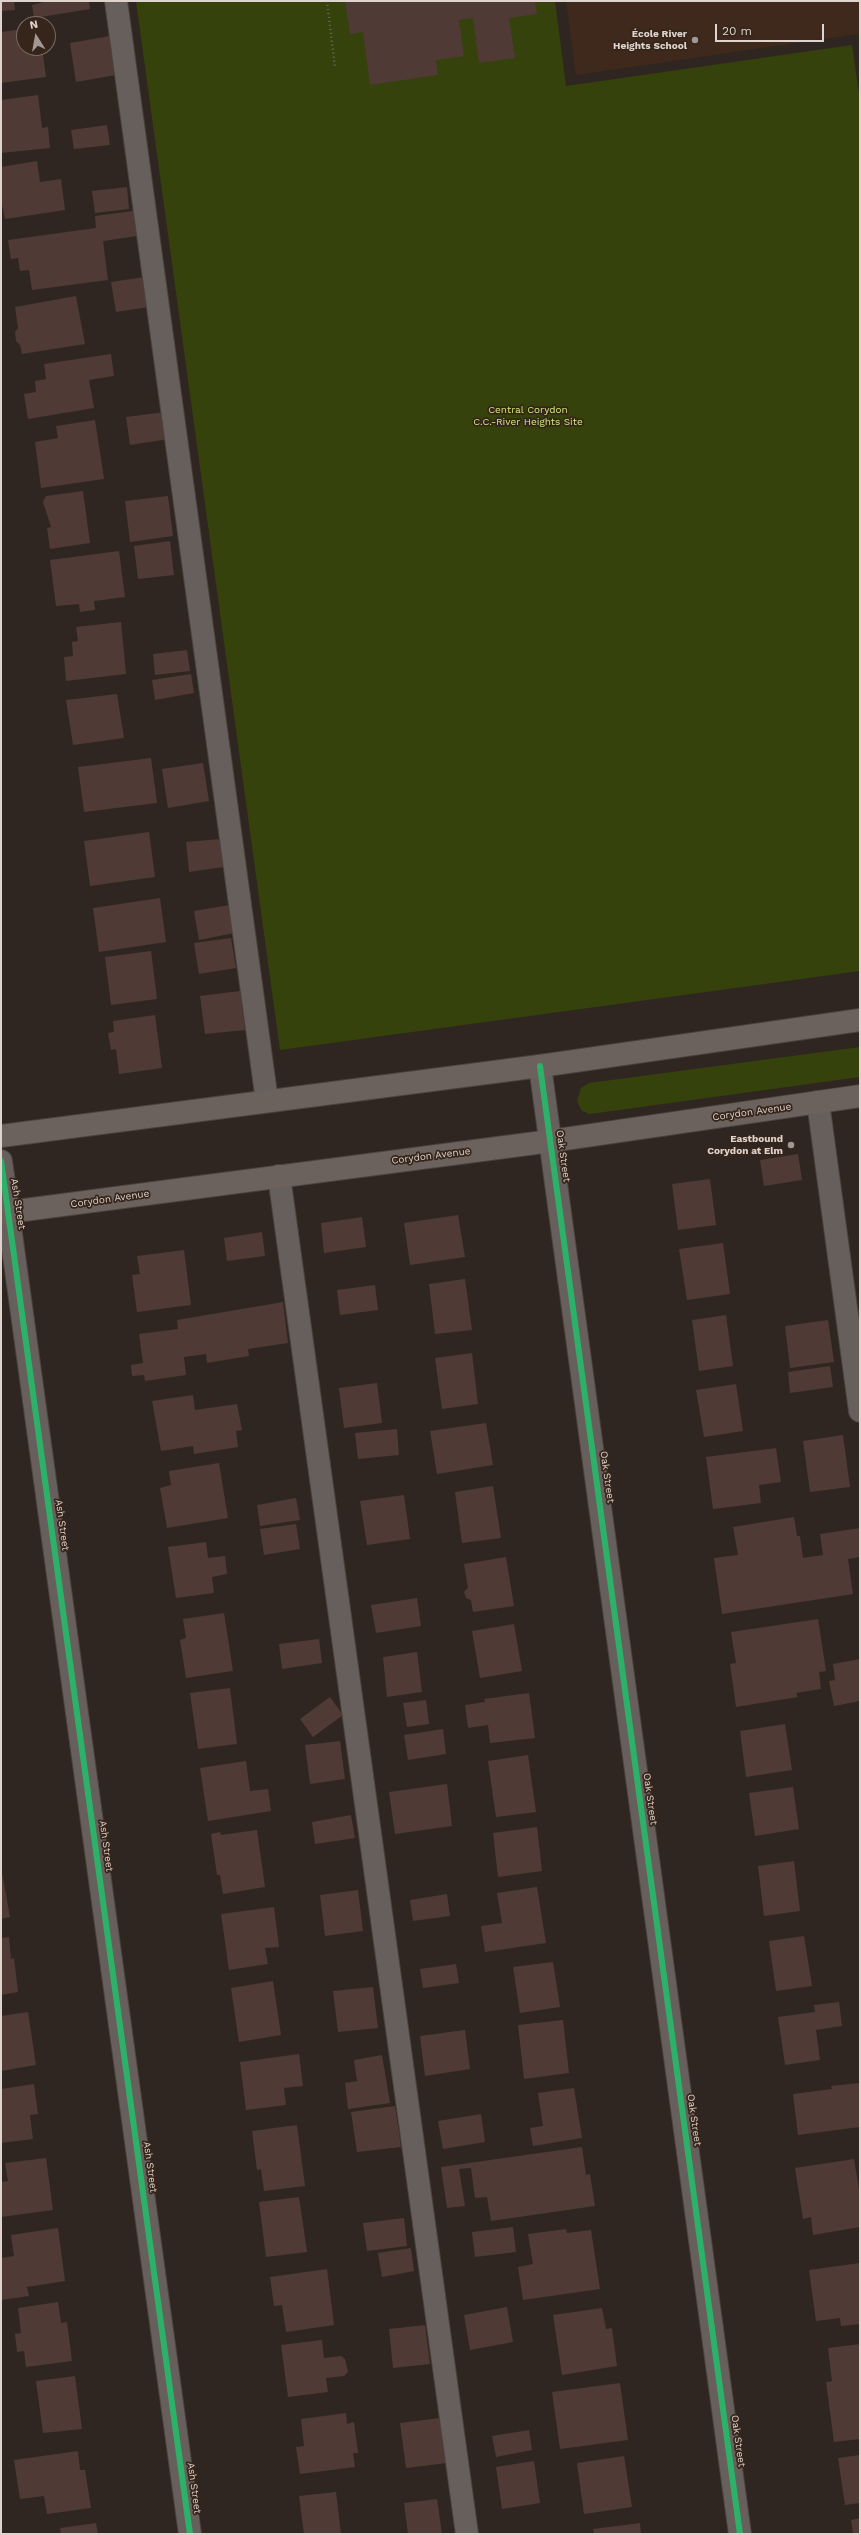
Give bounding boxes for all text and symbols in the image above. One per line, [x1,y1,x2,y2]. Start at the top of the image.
north arrow [16,16,56,56]
scale bar [717,16,826,42]
text: N [29,18,39,32]
text: 20 m [722,24,752,38]
place label: École River Heights School [613,28,687,52]
marker: École River Heights School [690,35,700,45]
park label: Central Corydon C.C.-River Heights Site [473,404,583,428]
street label: Corydon Avenue [712,1101,792,1123]
street label: Oak Street [553,1129,573,1183]
place label: Eastbound Corydon at Elm [707,1133,783,1156]
marker: Eastbound Corydon at Elm [786,1140,796,1150]
street label: Corydon Avenue [391,1145,471,1167]
street label: Ash Street [8,1178,28,1230]
street label: Corydon Avenue [70,1188,150,1210]
street label: Oak Street [597,1450,617,1504]
street label: Ash Street [52,1499,72,1551]
street label: Oak Street [640,1772,660,1826]
street label: Ash Street [96,1820,116,1872]
street label: Oak Street [684,2093,704,2147]
street label: Ash Street [140,2141,160,2193]
street label: Oak Street [728,2414,748,2468]
street label: Ash Street [184,2462,204,2514]

